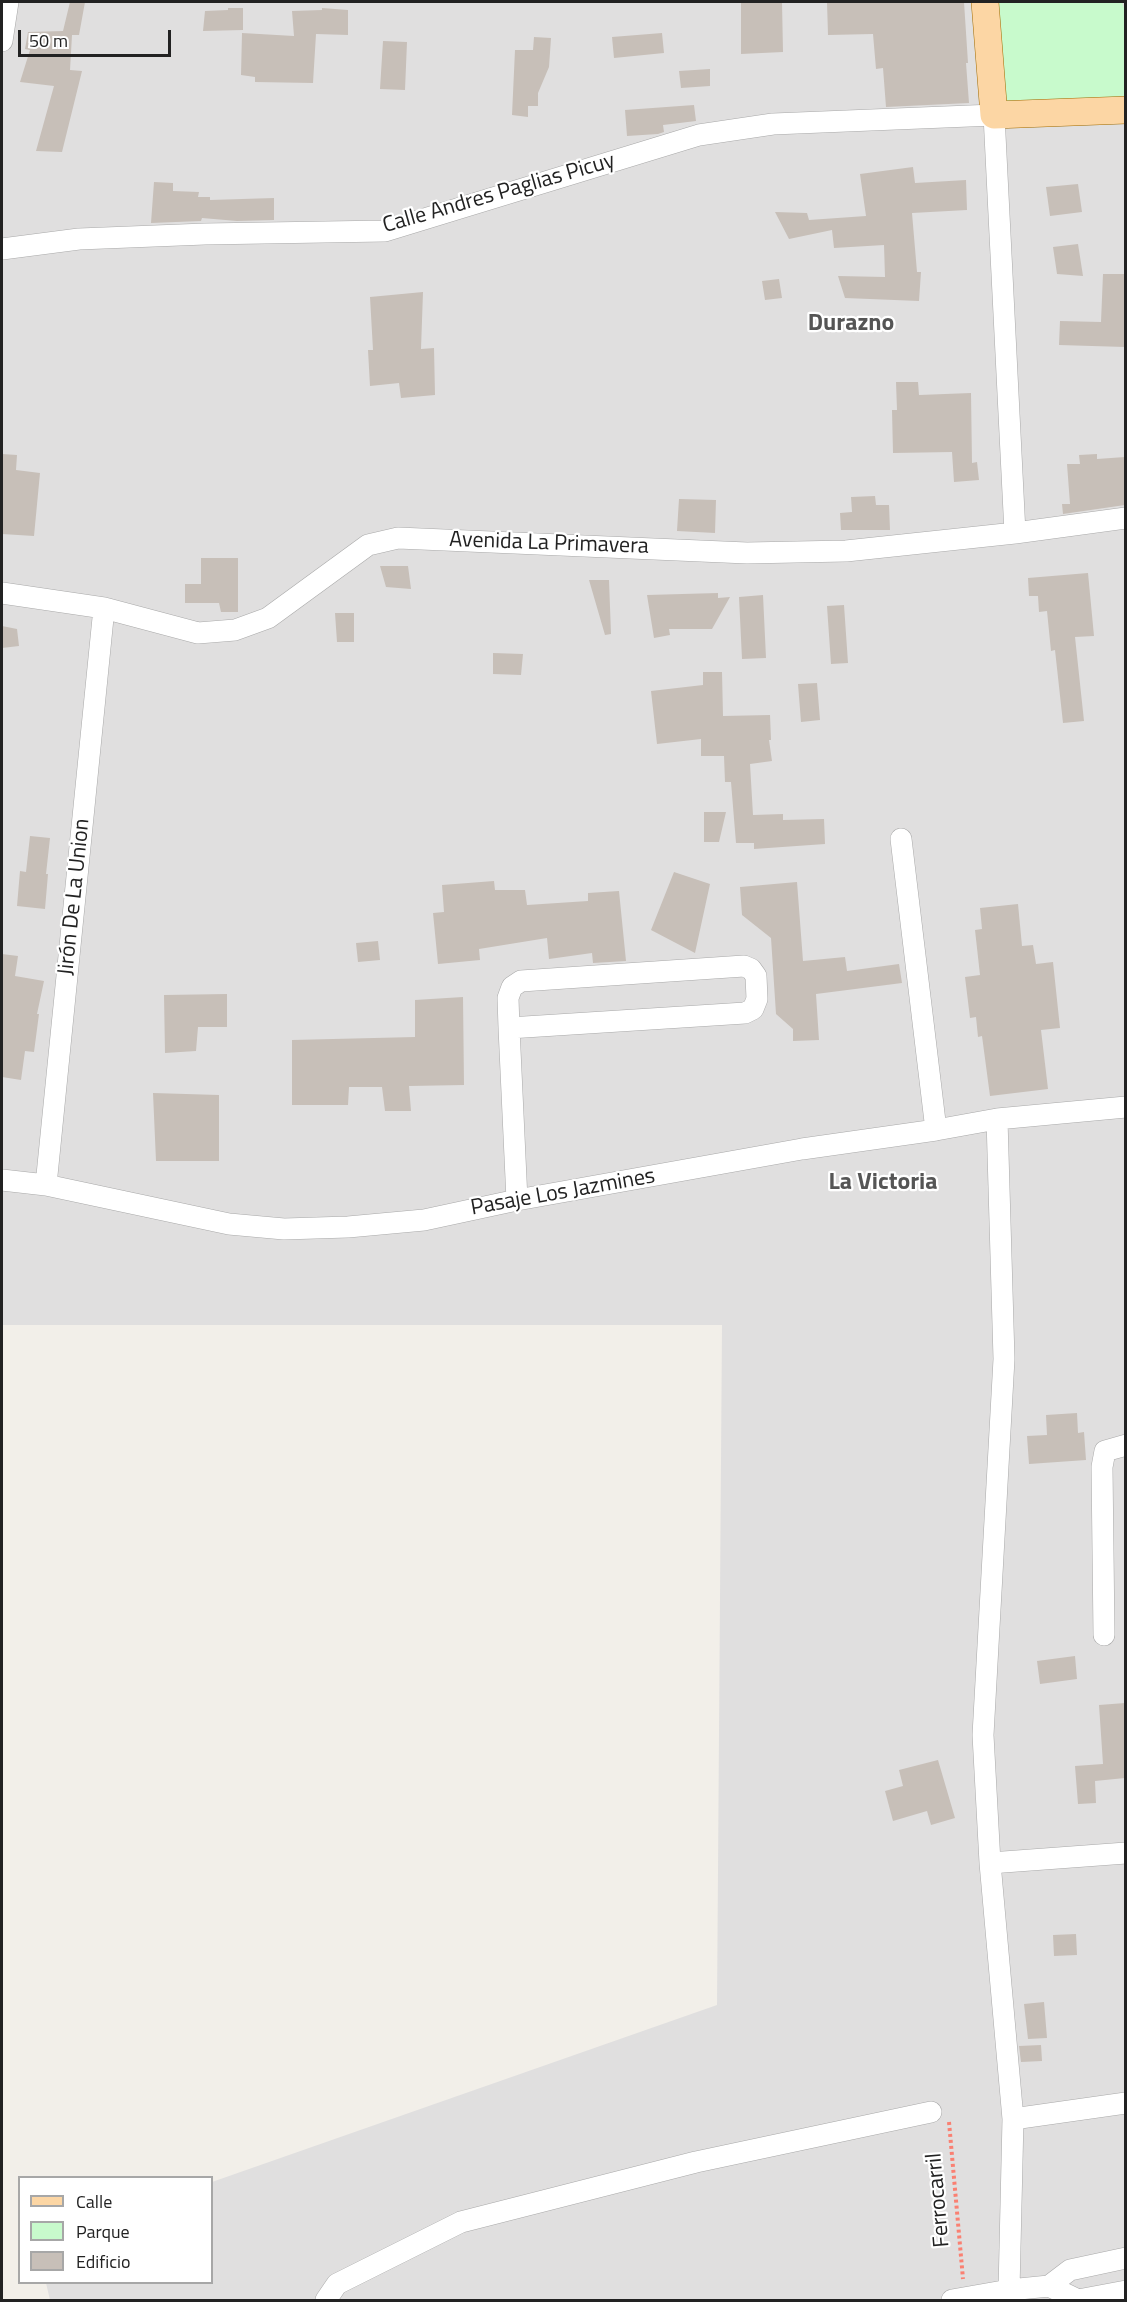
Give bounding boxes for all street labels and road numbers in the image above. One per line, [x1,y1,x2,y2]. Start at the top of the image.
street label: Calle Andres Paglias Picuy [380,148,618,240]
street label: Avenida La Primavera [449,527,649,561]
street label: Jirón De La Union [54,817,96,977]
street label: Pasaje Los Jazmines [469,1164,657,1222]
street label: Ferrocarril [922,2152,956,2248]

